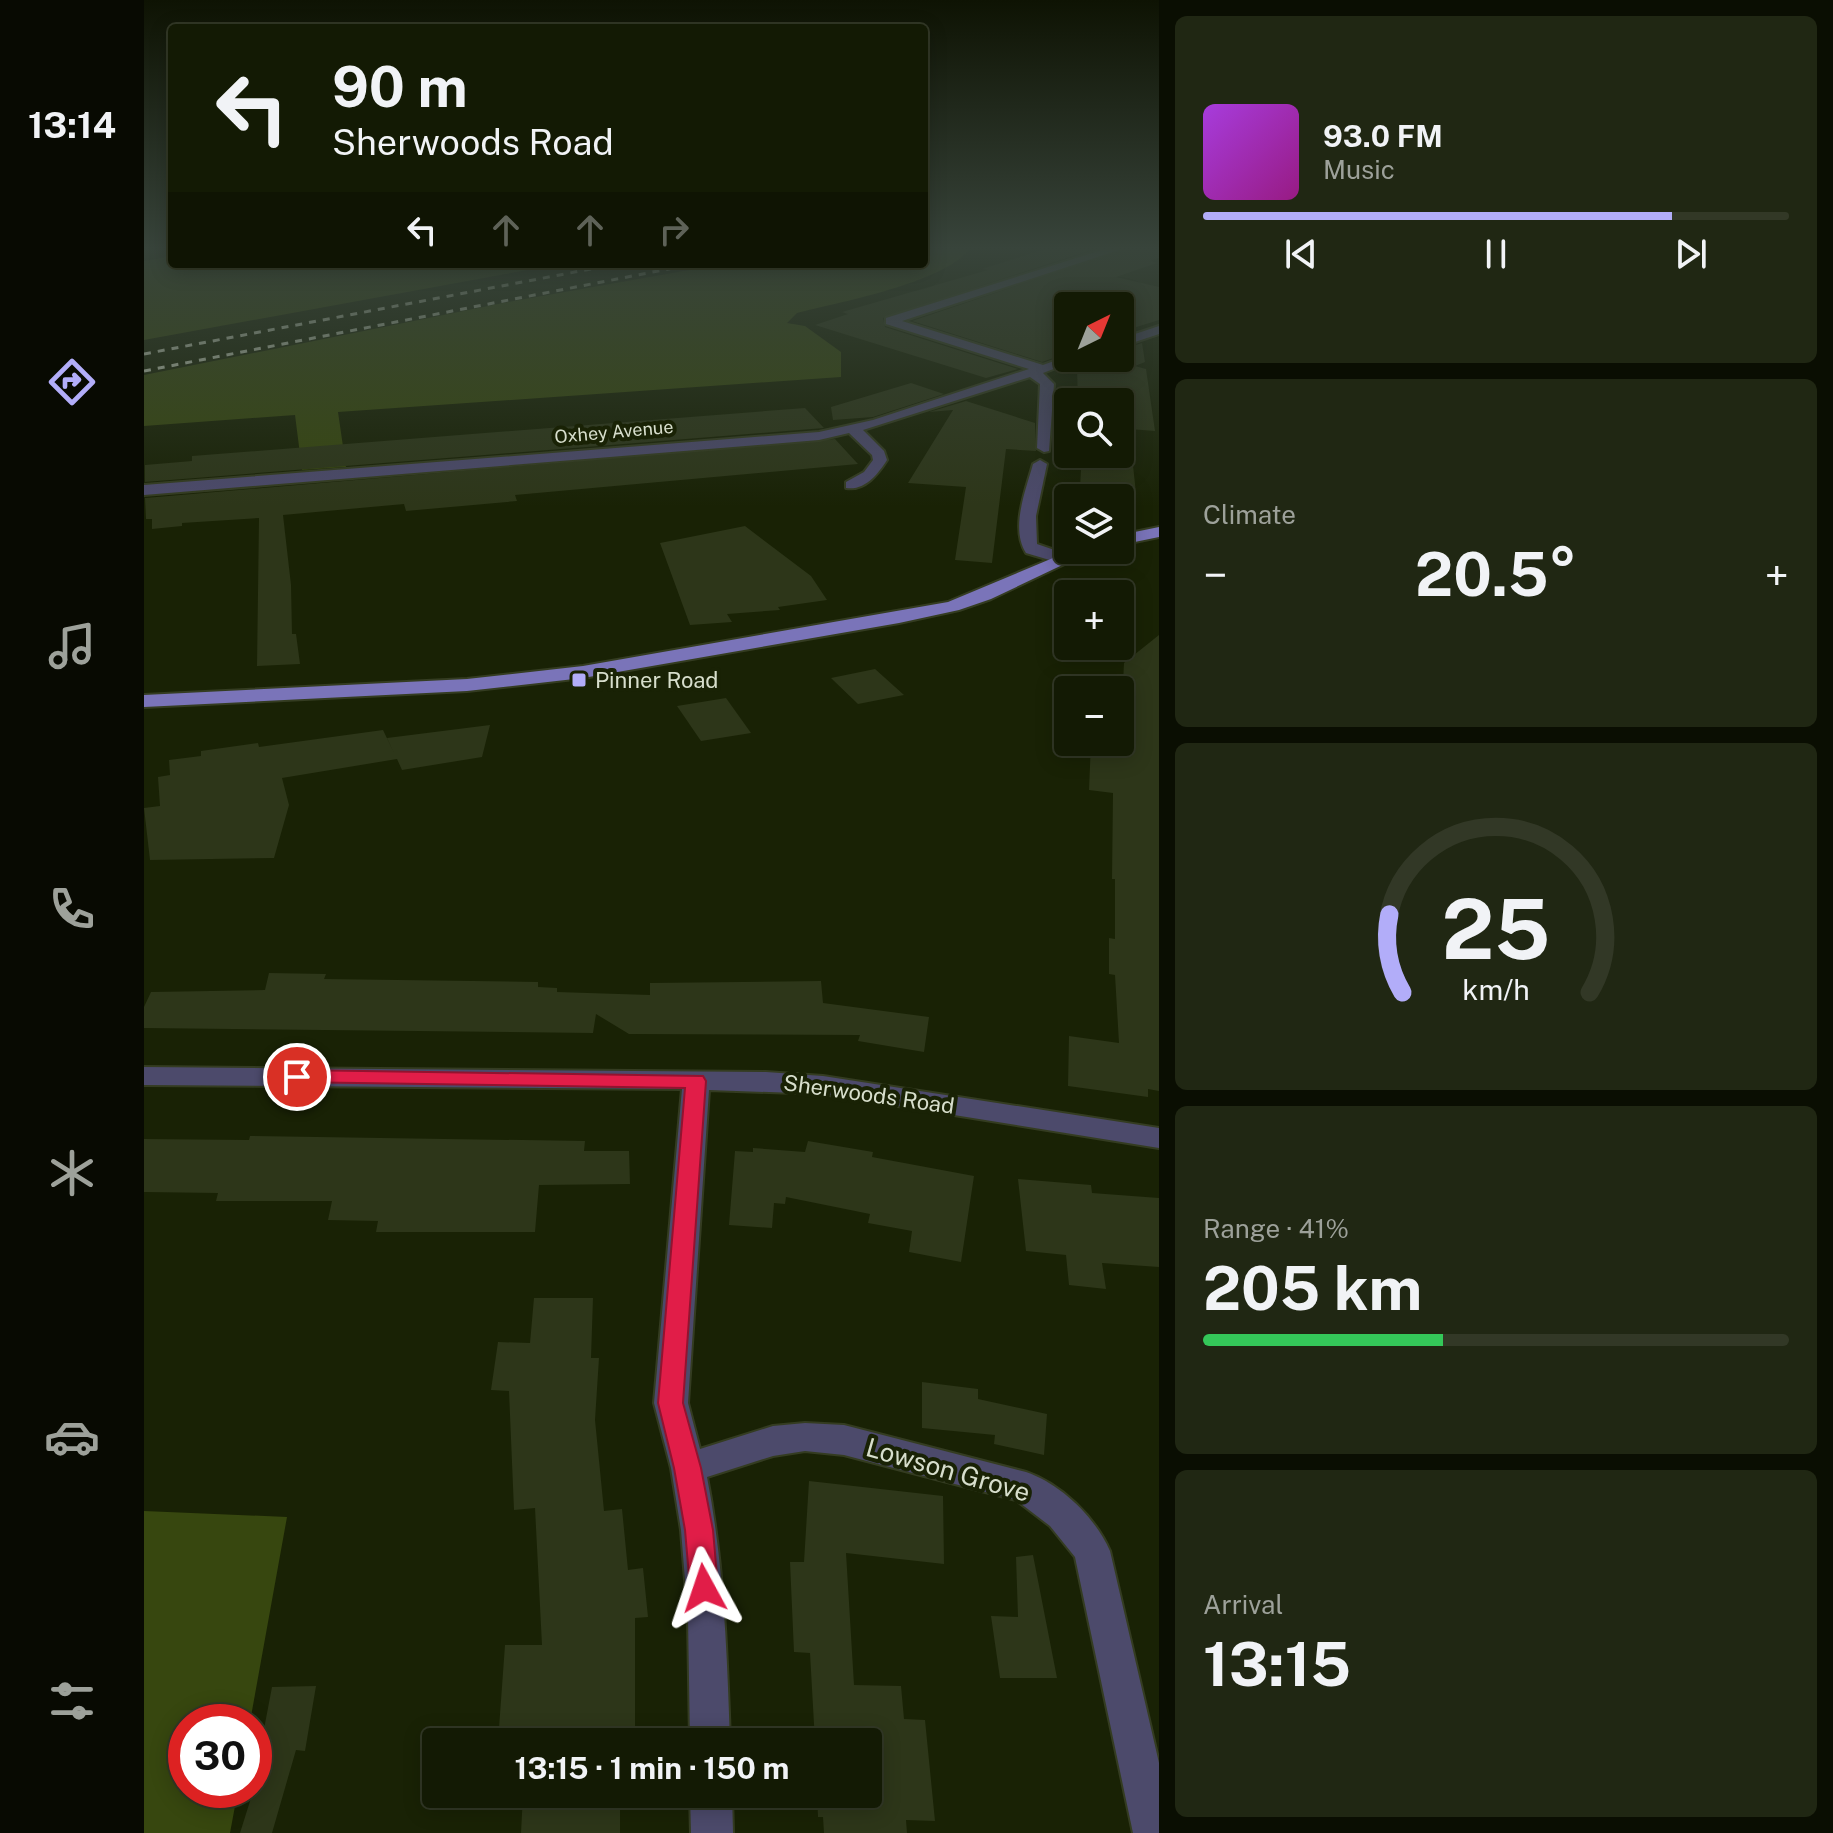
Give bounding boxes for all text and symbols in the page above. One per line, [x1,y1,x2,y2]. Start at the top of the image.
text: 90 m [332,54,468,120]
icon: left [200,56,304,160]
text: 13:14 [28,104,116,146]
text: 93.0 FM [1323,118,1443,154]
text: Sherwoods Road [332,121,614,163]
text: Music [1323,154,1395,185]
icon: left [400,208,444,252]
icon: ahead [484,208,528,252]
icon: ahead [568,208,612,252]
icon: right [652,208,696,252]
icon: previous [1279,232,1323,276]
icon: pause [1474,232,1518,276]
icon: next [1669,232,1713,276]
north arrow [1054,292,1134,372]
map controls [1054,292,1134,756]
icon: directions [44,354,100,410]
button: search [1054,388,1134,468]
street label: Oxhey Avenue [554,416,674,447]
button: layers [1054,484,1134,564]
text: Climate [1203,499,1296,530]
text: 20.5° [1415,539,1577,610]
text: − [1203,549,1227,601]
text: + [1765,549,1789,601]
button: + [1054,580,1134,660]
icon: music [44,618,100,674]
place label: Pinner Road [595,667,719,693]
marker: Pinner Road [570,671,588,689]
button: − [1054,676,1134,756]
text: 25 [1442,879,1550,977]
icon: phone [44,881,100,937]
text: km/h [1462,973,1530,1006]
pin [263,1043,331,1111]
icon: arrive [275,1055,319,1099]
street label: Sherwoods Road [782,1069,956,1119]
icon: climate [44,1145,100,1201]
text: Range · 41% [1203,1213,1349,1244]
text: 205 km [1203,1253,1422,1324]
icon: car [44,1409,100,1465]
street label: Lowson Grove [863,1431,1034,1508]
position arrow [662,1546,746,1630]
text: Arrival [1203,1589,1283,1620]
text: 13:15 [1203,1629,1351,1700]
icon: filters [44,1673,100,1729]
speed limit sign: 30 [168,1704,272,1808]
text: 13:15 · 1 min · 150 m [515,1750,789,1786]

